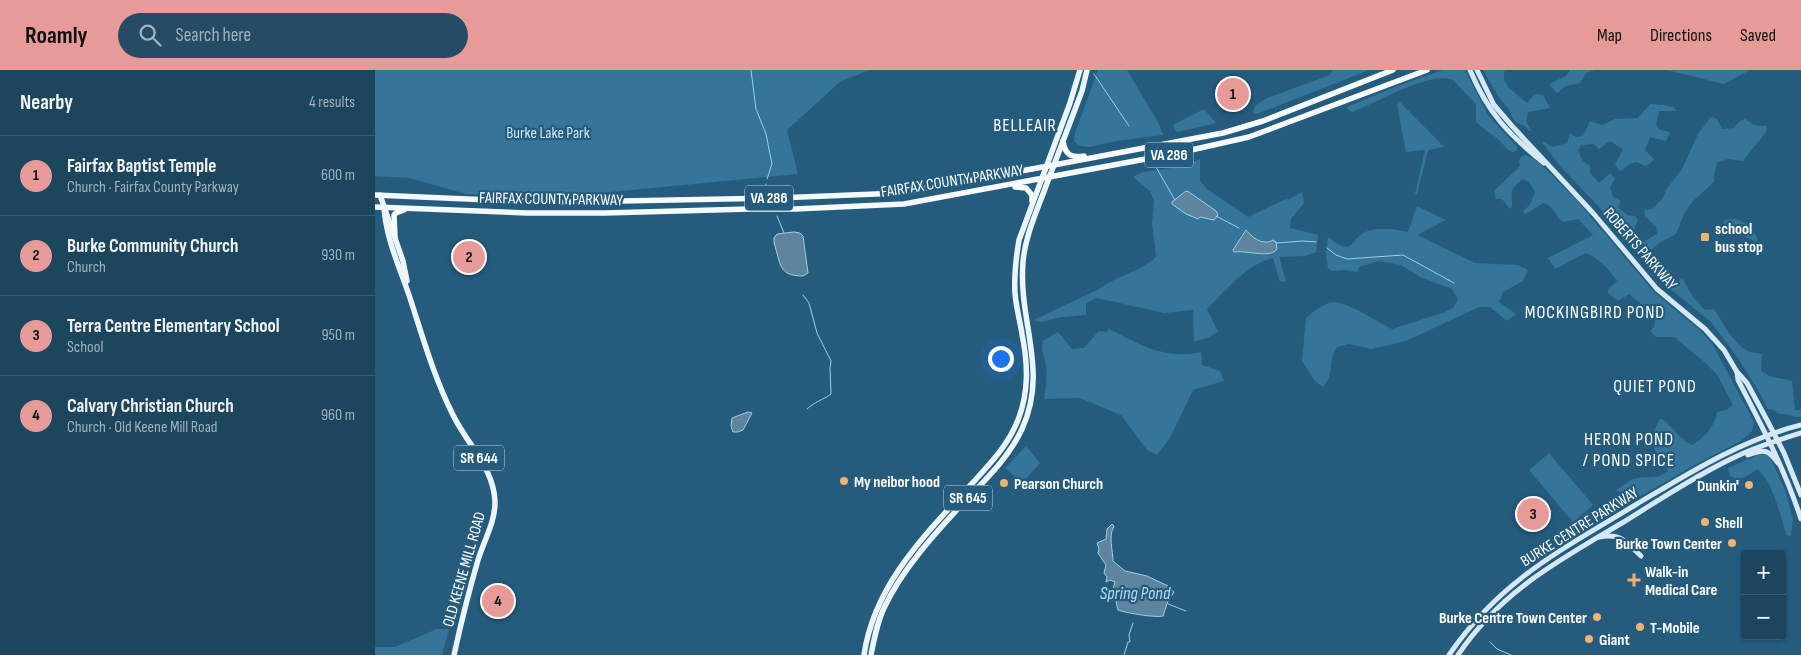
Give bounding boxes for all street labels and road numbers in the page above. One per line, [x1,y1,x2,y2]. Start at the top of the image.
road number: VA 286 [1145,142,1193,168]
street label: FAIRFAX COUNTY PARKWAY [880,161,1025,202]
road number: VA 286 [745,186,793,210]
street label: FAIRFAX COUNTY PARKWAY [479,189,623,210]
street label: ROBERTS PARKWAY [1599,204,1681,294]
road number: SR 644 [454,446,504,470]
street label: BURKE CENTRE PARKWAY [1517,483,1642,571]
road number: SR 645 [944,486,992,510]
street label: OLD KEENE MILL ROAD [439,510,490,629]

